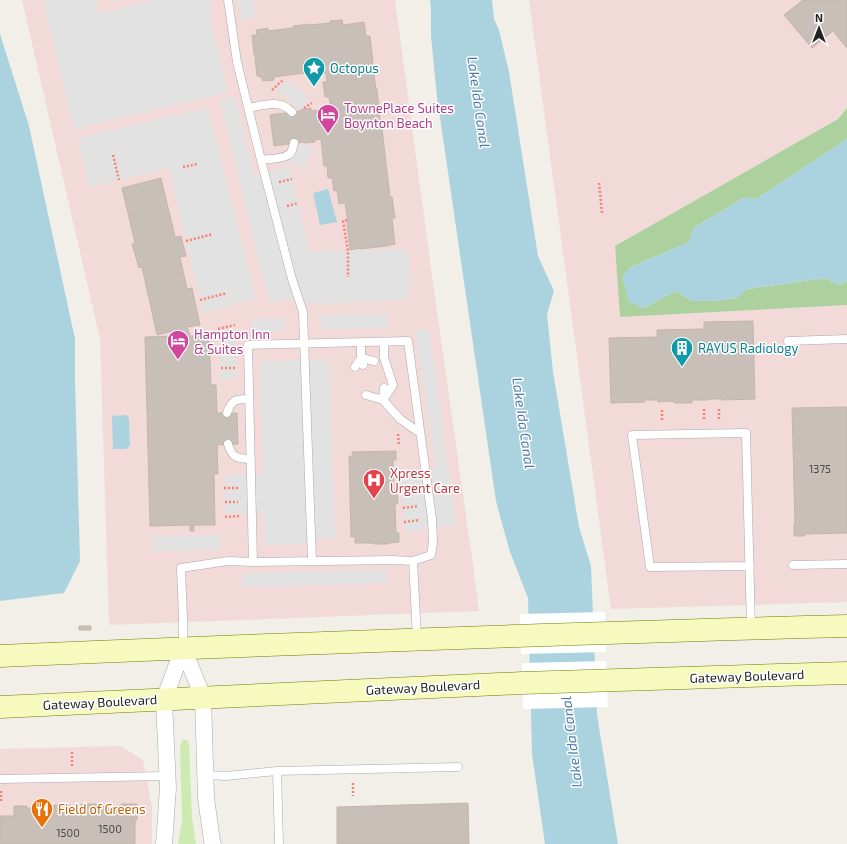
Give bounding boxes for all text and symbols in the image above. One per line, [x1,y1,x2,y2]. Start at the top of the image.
north arrow [799,8,839,48]
text: N [815,11,823,24]
place icon: Octopus [301,55,327,88]
water label: Lake Ida Canal [464,55,494,149]
place label: Octopus [330,60,379,76]
place label: TownePlace Suites Boynton Beach [344,100,454,131]
hotel icon: TownePlace Suites Boynton Beach [315,102,341,135]
place label: Hampton Inn & Suites [194,326,270,357]
hotel icon: Hampton Inn & Suites [165,328,191,361]
building icon: RAYUS Radiology [669,335,695,368]
place label: RAYUS Radiology [698,340,798,356]
water label: Lake Ida Canal [509,376,539,470]
house number: 1375 [809,462,831,475]
place label: Xpress Urgent Care [390,465,460,496]
hospital icon: Xpress Urgent Care [361,467,387,500]
street label: Gateway Boulevard [689,666,805,686]
street label: Gateway Boulevard [365,676,481,698]
street label: Gateway Boulevard [42,691,158,713]
water label: Lake Ida Canal [557,695,585,789]
restaurant icon: Field of Greens [29,796,55,829]
place label: Field of Greens [58,801,146,817]
house number: 1500 [98,822,122,835]
house number: 1500 [56,826,80,839]

